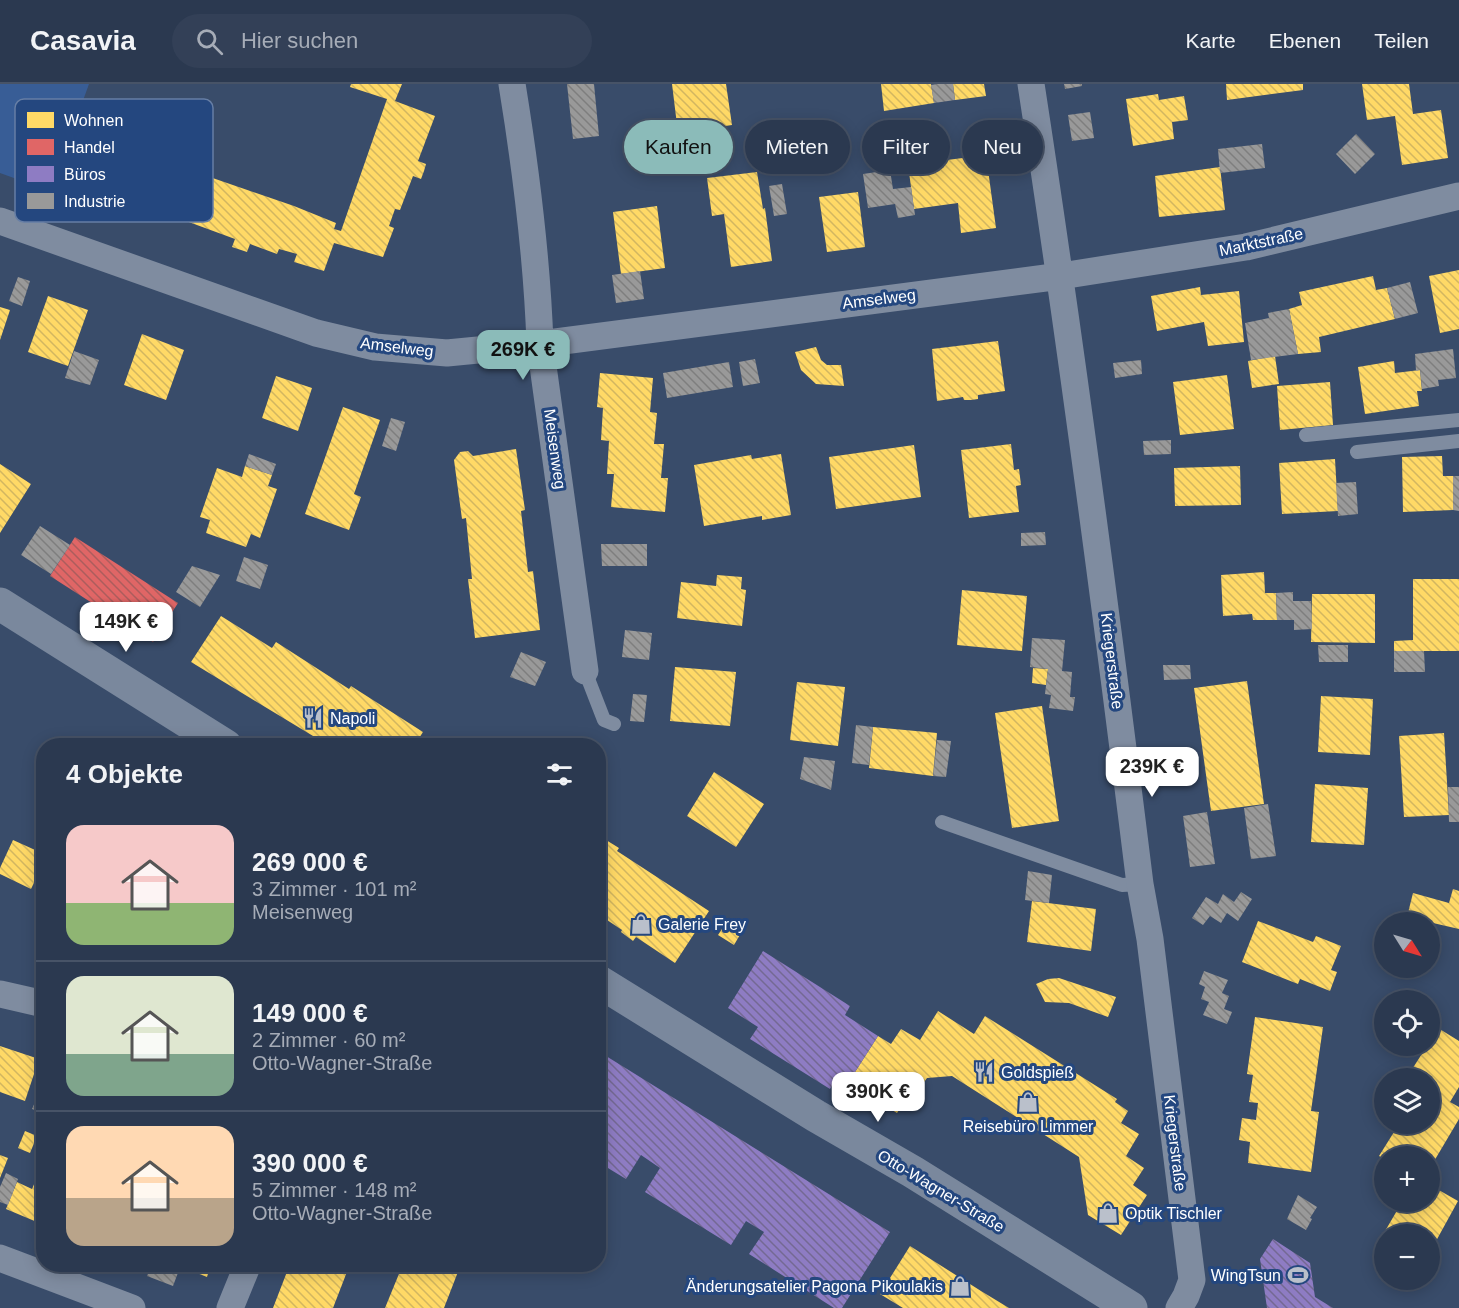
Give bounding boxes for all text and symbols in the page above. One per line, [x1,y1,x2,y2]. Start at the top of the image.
search box [172,14,592,68]
text: Casavia [30,25,136,56]
icon: search [193,25,226,58]
text: Hier suchen [241,28,358,53]
text: Karte [1186,29,1236,52]
text: Ebenen [1269,29,1341,52]
text: Teilen [1374,29,1429,52]
legend [15,99,213,222]
text: Wohnen [64,112,123,129]
chip: Kaufen [624,120,733,174]
chip: Mieten [745,120,850,174]
chip: Filter [862,120,950,174]
chip: Neu [962,120,1043,174]
text: Handel [64,139,115,156]
text: Büros [64,166,106,183]
text: Industrie [64,193,125,210]
street label: Marktstraße [1217,225,1305,259]
street label: Amselweg [841,286,917,312]
pin: 269K € [474,330,572,381]
street label: Amselweg [359,334,435,360]
text: 269K € [491,338,555,360]
street label: Meisenweg [541,408,569,490]
pin: 149K € [77,602,175,653]
text: 149K € [94,610,158,632]
street label: Kriegerstraße [1098,612,1126,710]
restaurant icon: Napoli [301,706,325,730]
place label: Napoli [330,710,375,727]
pin: 239K € [1103,747,1201,798]
text: 239K € [1120,755,1184,777]
icon: filters [543,758,576,791]
text: 4 Objekte [66,759,183,789]
text: 269 000 € [252,847,368,877]
icon: home [114,849,186,921]
text: 3 Zimmer · 101 m² [252,878,416,900]
text: Meisenweg [252,901,353,923]
shop icon: Galerie Frey [629,912,653,936]
north arrow [1374,912,1440,978]
map controls [1374,912,1440,1290]
place label: Galerie Frey [658,916,746,933]
button: locate [1374,990,1440,1056]
text: 149 000 € [252,998,368,1028]
icon: home [114,1000,186,1072]
text: 2 Zimmer · 60 m² [252,1029,405,1051]
text: Otto-Wagner-Straße [252,1052,432,1074]
restaurant icon: Goldspieß [972,1060,996,1084]
place label: Goldspieß [1001,1064,1074,1081]
button: layers [1374,1068,1440,1134]
pin: 390K € [829,1072,927,1123]
text: 390K € [846,1080,910,1102]
shop icon: Reisebüro Limmer [1016,1090,1040,1114]
street label: Kriegerstraße [1161,1094,1189,1192]
place label: Reisebüro Limmer [963,1118,1094,1135]
button: + [1374,1146,1440,1212]
street label: Otto-Wagner-Straße [875,1147,1007,1236]
text: 390 000 € [252,1148,368,1178]
icon: home [114,1150,186,1222]
text: 5 Zimmer · 148 m² [252,1179,416,1201]
shop icon: Optik Tischler [1096,1201,1120,1225]
text: Otto-Wagner-Straße [252,1202,432,1224]
place label: Optik Tischler [1125,1205,1223,1222]
button: − [1374,1224,1440,1290]
sports icon: WingTsun [1286,1263,1310,1287]
place label: WingTsun [1211,1267,1281,1284]
shop icon: Änderungsatelier Pagona Pikoulakis [948,1274,972,1298]
place label: Änderungsatelier Pagona Pikoulakis [686,1278,943,1295]

